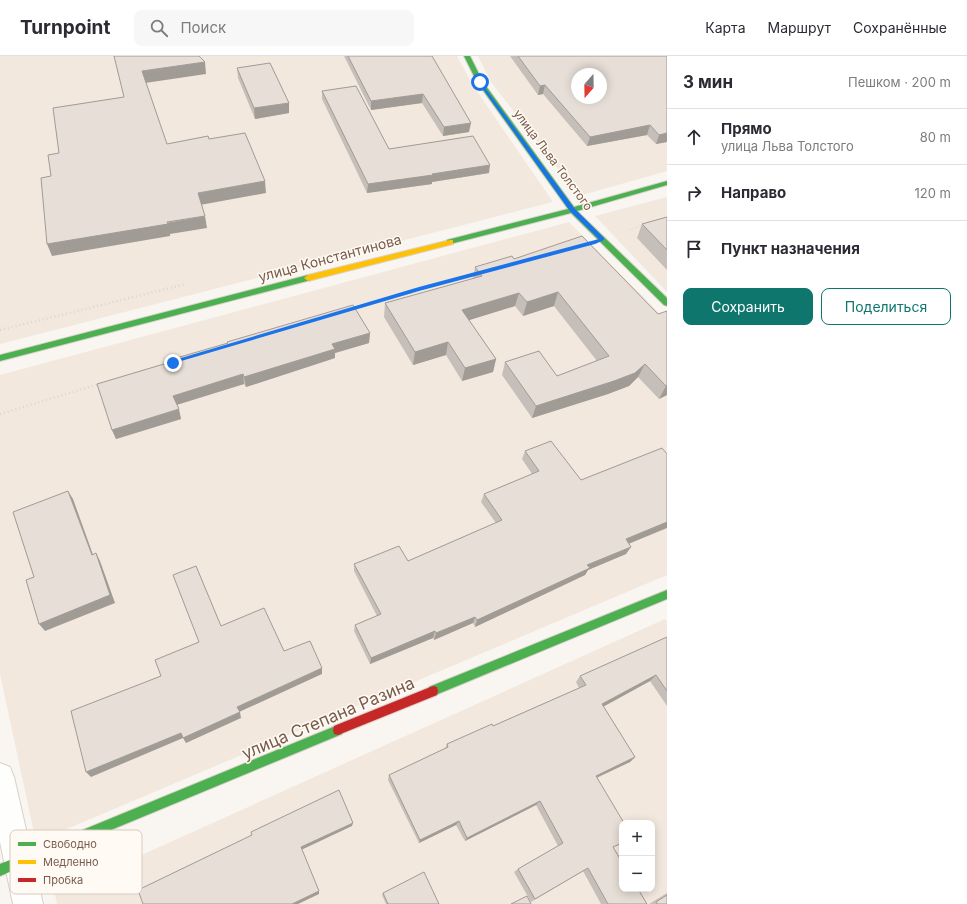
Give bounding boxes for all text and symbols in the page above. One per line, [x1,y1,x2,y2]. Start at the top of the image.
search box [134,10,414,46]
text: Turnpoint [20,16,110,39]
icon: search [148,17,170,39]
text: Поиск [180,18,226,37]
text: Карта [705,19,746,36]
text: Маршрут [768,19,831,36]
text: Сохранённые [853,19,947,36]
north arrow [571,68,607,104]
text: 3 мин [683,72,733,92]
route start [471,73,489,91]
text: Пешком · 200 m [848,74,951,90]
street label: улица Льва Толстого [511,106,596,213]
text: Прямо [721,119,772,138]
icon: ahead [683,126,705,148]
text: 80 m [920,129,951,145]
text: улица Льва Толстого [721,138,854,154]
icon: right [683,182,705,204]
text: Направо [721,183,786,202]
text: 120 m [915,185,951,201]
street label: улица Константинова [256,230,403,285]
icon: arrive [683,238,705,260]
text: Пункт назначения [721,239,860,258]
button: Сохранить [683,288,813,325]
button: Поделиться [821,288,951,325]
route end [164,354,182,372]
street label: улица Степана Разина [239,673,417,763]
map controls [619,820,655,892]
button: + [619,820,655,856]
legend [10,830,142,894]
text: Свободно [43,837,97,851]
text: Медленно [43,855,99,869]
button: − [619,856,655,892]
text: Пробка [43,873,83,887]

